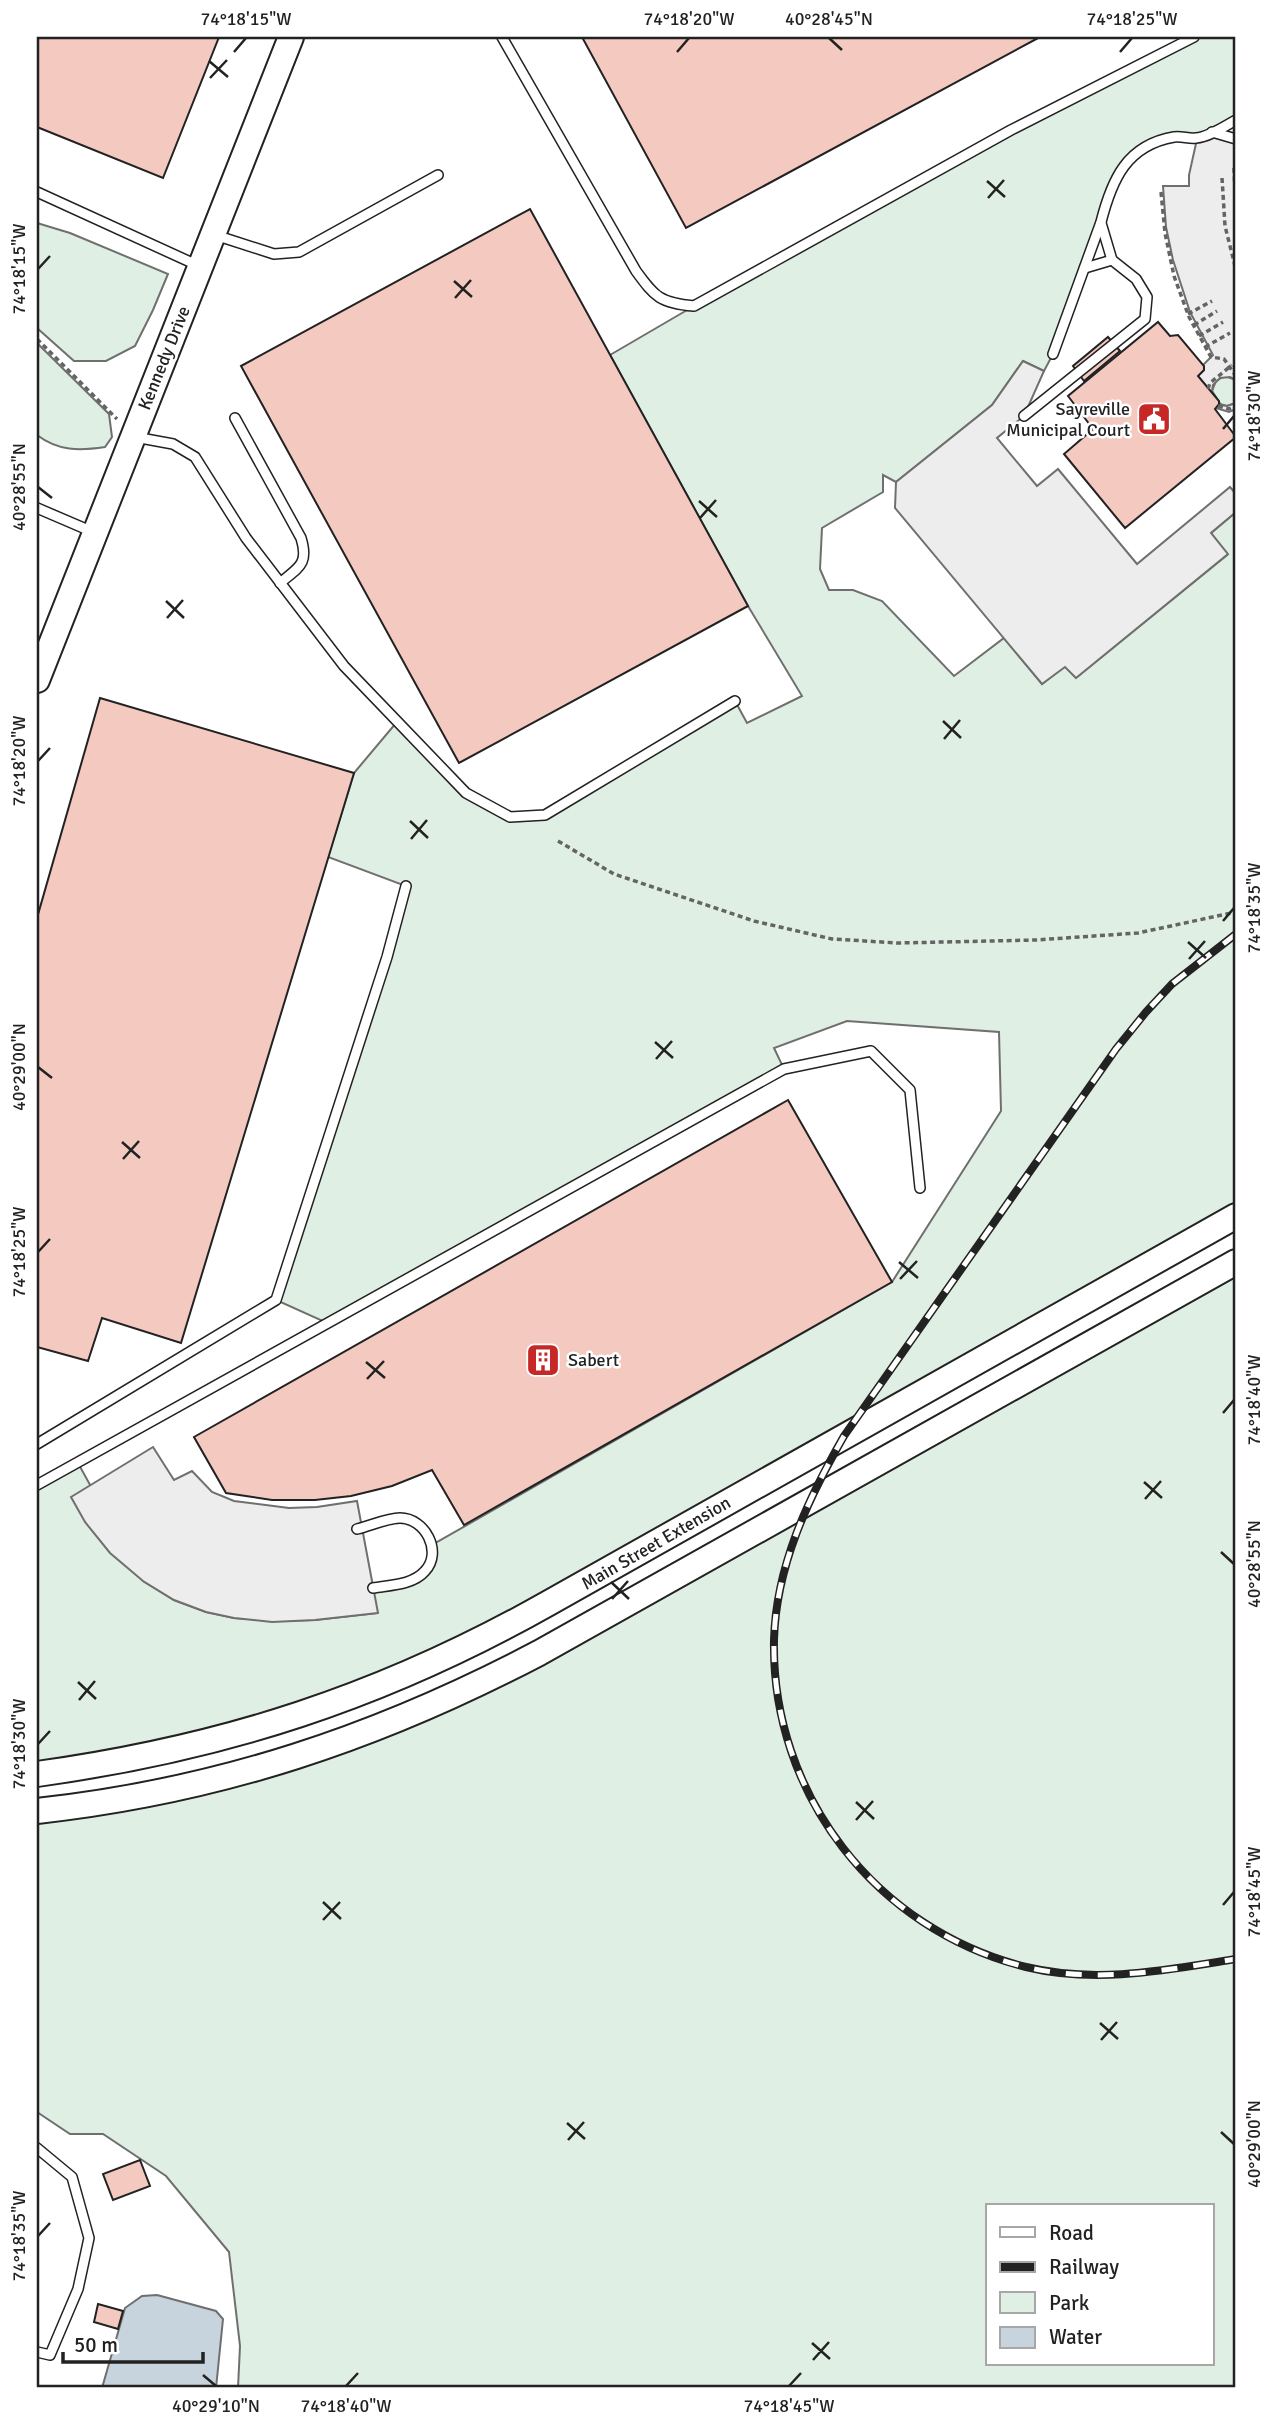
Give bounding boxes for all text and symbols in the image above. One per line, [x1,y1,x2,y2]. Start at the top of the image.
text: 74°18'15"W [201,8,291,30]
text: 74°18'20"W [644,8,734,30]
text: 40°28'45"N [785,8,873,30]
text: 74°18'25"W [1087,8,1177,30]
text: 74°18'15"W [8,224,30,314]
street label: Kennedy Drive [133,303,195,413]
text: 74°18'30"W [1243,371,1265,461]
place label: Sayreville Municipal Court [1006,398,1130,441]
public building icon: Sayreville Municipal Court [1135,400,1173,438]
text: 40°28'55"N [8,443,30,531]
text: 74°18'20"W [8,716,30,806]
text: 74°18'35"W [1243,863,1265,953]
text: 40°29'00"N [8,1023,30,1111]
text: 74°18'25"W [8,1207,30,1297]
building icon: Sabert [524,1341,562,1379]
place label: Sabert [568,1349,619,1371]
text: 74°18'40"W [1243,1355,1265,1445]
street label: Main Street Extension [577,1491,735,1595]
text: 40°28'55"N [1243,1520,1265,1608]
text: 74°18'30"W [8,1699,30,1789]
text: 74°18'45"W [1243,1847,1265,1937]
text: 40°29'00"N [1243,2100,1265,2188]
text: 74°18'35"W [8,2191,30,2281]
legend [986,2204,1214,2366]
text: Road [1049,2220,1094,2246]
text: Railway [1049,2254,1119,2280]
text: Park [1049,2290,1090,2316]
scale bar [63,2320,203,2364]
text: Water [1049,2324,1102,2350]
text: 50 m [74,2332,118,2358]
text: 40°29'10"N [172,2395,260,2417]
text: 74°18'40"W [301,2395,391,2417]
text: 74°18'45"W [744,2395,834,2417]

